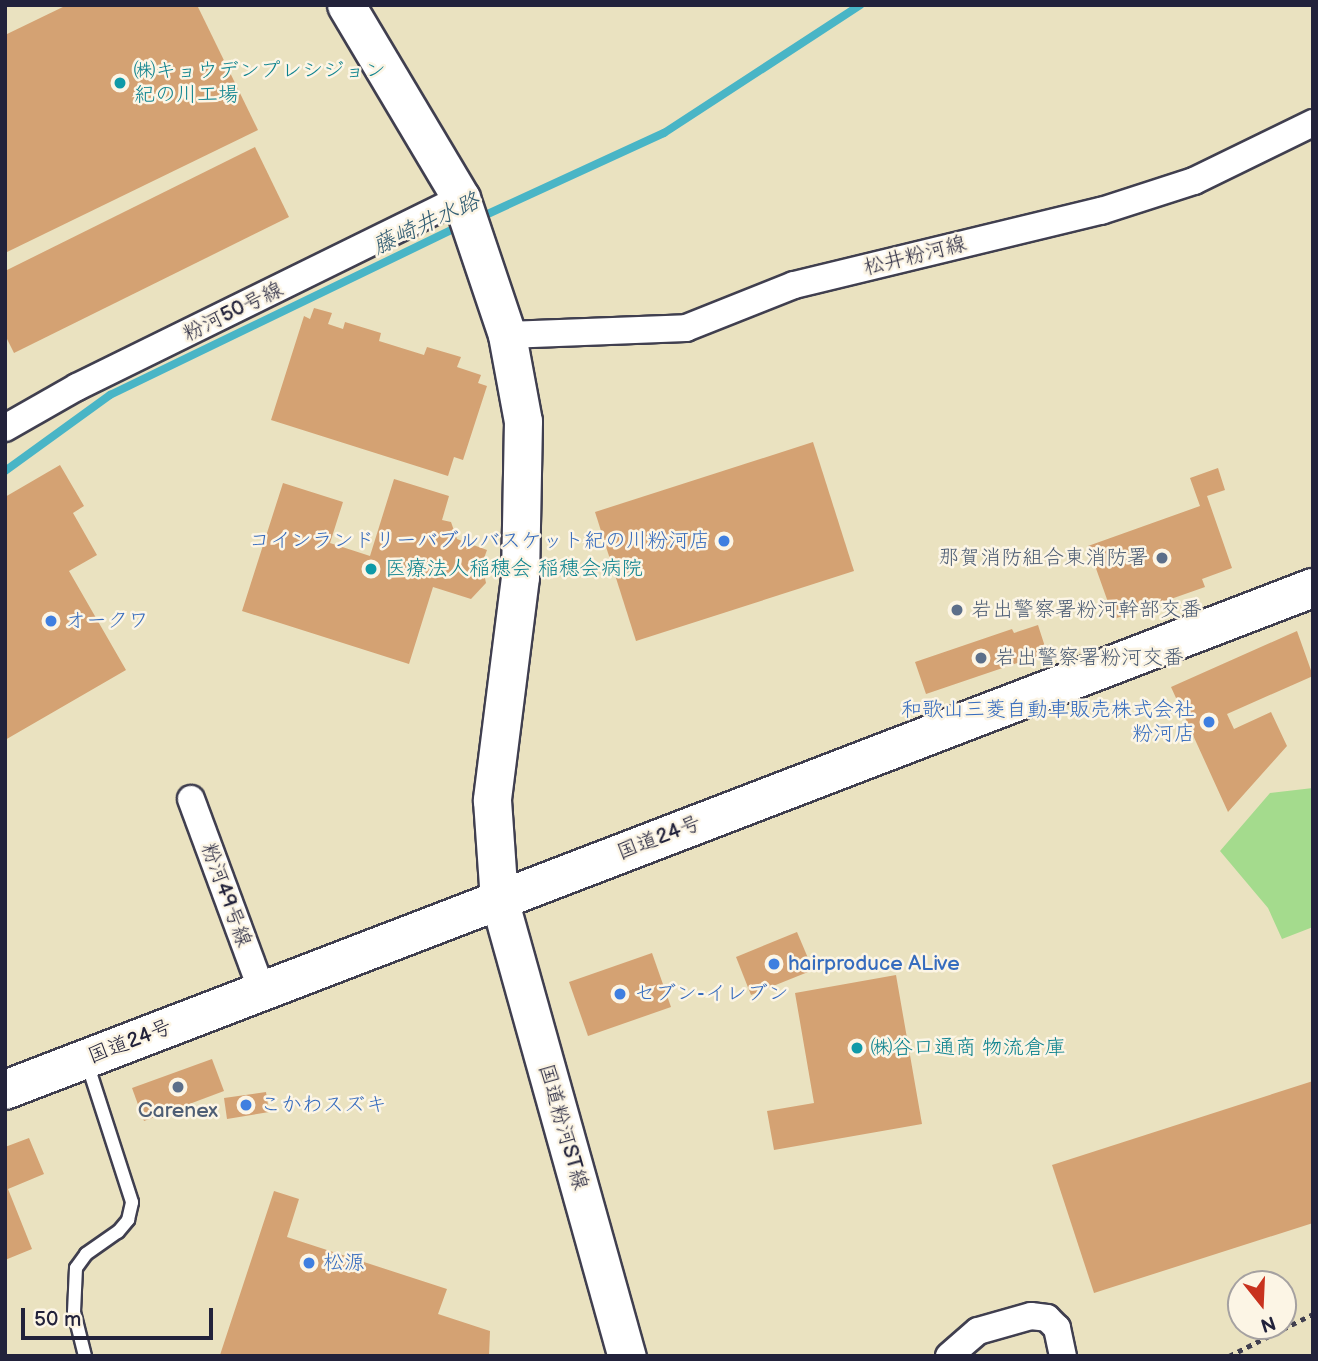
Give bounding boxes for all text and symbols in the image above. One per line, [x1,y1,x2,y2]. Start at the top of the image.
place label: ㈱キョウデンプレシジョン 紀の川工場 [134,58,386,108]
marker: ㈱キョウデンプレシジョン 紀の川工場 [112,75,128,91]
water label: 藤崎井水路 [368,187,484,261]
street label: 松井粉河線 [861,231,969,281]
street label: 粉河50号線 [179,277,287,347]
place label: コインランドリーバブルバスケット紀の川粉河店 [248,528,710,554]
marker: コインランドリーバブルバスケット紀の川粉河店 [716,533,732,549]
place label: 那賀消防組合東消防署 [938,545,1148,571]
marker: 那賀消防組合東消防署 [1154,550,1170,566]
place label: 医療法人稲穂会 稲穂会病院 [385,556,643,582]
marker: 医療法人稲穂会 稲穂会病院 [363,561,379,577]
place label: 岩出警察署粉河幹部交番 [971,597,1202,623]
marker: 岩出警察署粉河幹部交番 [949,602,965,618]
place label: オークワ [65,608,149,634]
marker: オークワ [43,613,59,629]
place label: 岩出警察署粉河交番 [995,645,1184,671]
marker: 岩出警察署粉河交番 [973,650,989,666]
place label: 和歌山三菱自動車販売株式会社 粉河店 [901,697,1195,747]
marker: 和歌山三菱自動車販売株式会社 粉河店 [1201,714,1217,730]
street label: 国道24号 [613,810,705,866]
street label: 粉河49号線 [196,840,256,950]
place label: hairproduce ALive [788,951,960,977]
marker: hairproduce ALive [766,956,782,972]
place label: セブン-イレブン [634,981,789,1007]
marker: セブン-イレブン [612,986,628,1002]
street label: 国道24号 [84,1014,176,1070]
place label: ㈱谷口通商 物流倉庫 [871,1035,1066,1061]
marker: ㈱谷口通商 物流倉庫 [849,1040,865,1056]
street label: 国道粉河ST線 [533,1061,593,1193]
marker: Carenex [170,1079,186,1095]
place label: こかわスズキ [260,1092,386,1118]
marker: こかわスズキ [238,1097,254,1113]
place label: Carenex [138,1098,218,1124]
place label: 松源 [323,1250,365,1276]
marker: 松源 [301,1255,317,1271]
north arrow [1227,1270,1297,1340]
scale bar [24,1294,217,1338]
text: 50 m [34,1307,81,1332]
text: N [1258,1310,1278,1337]

